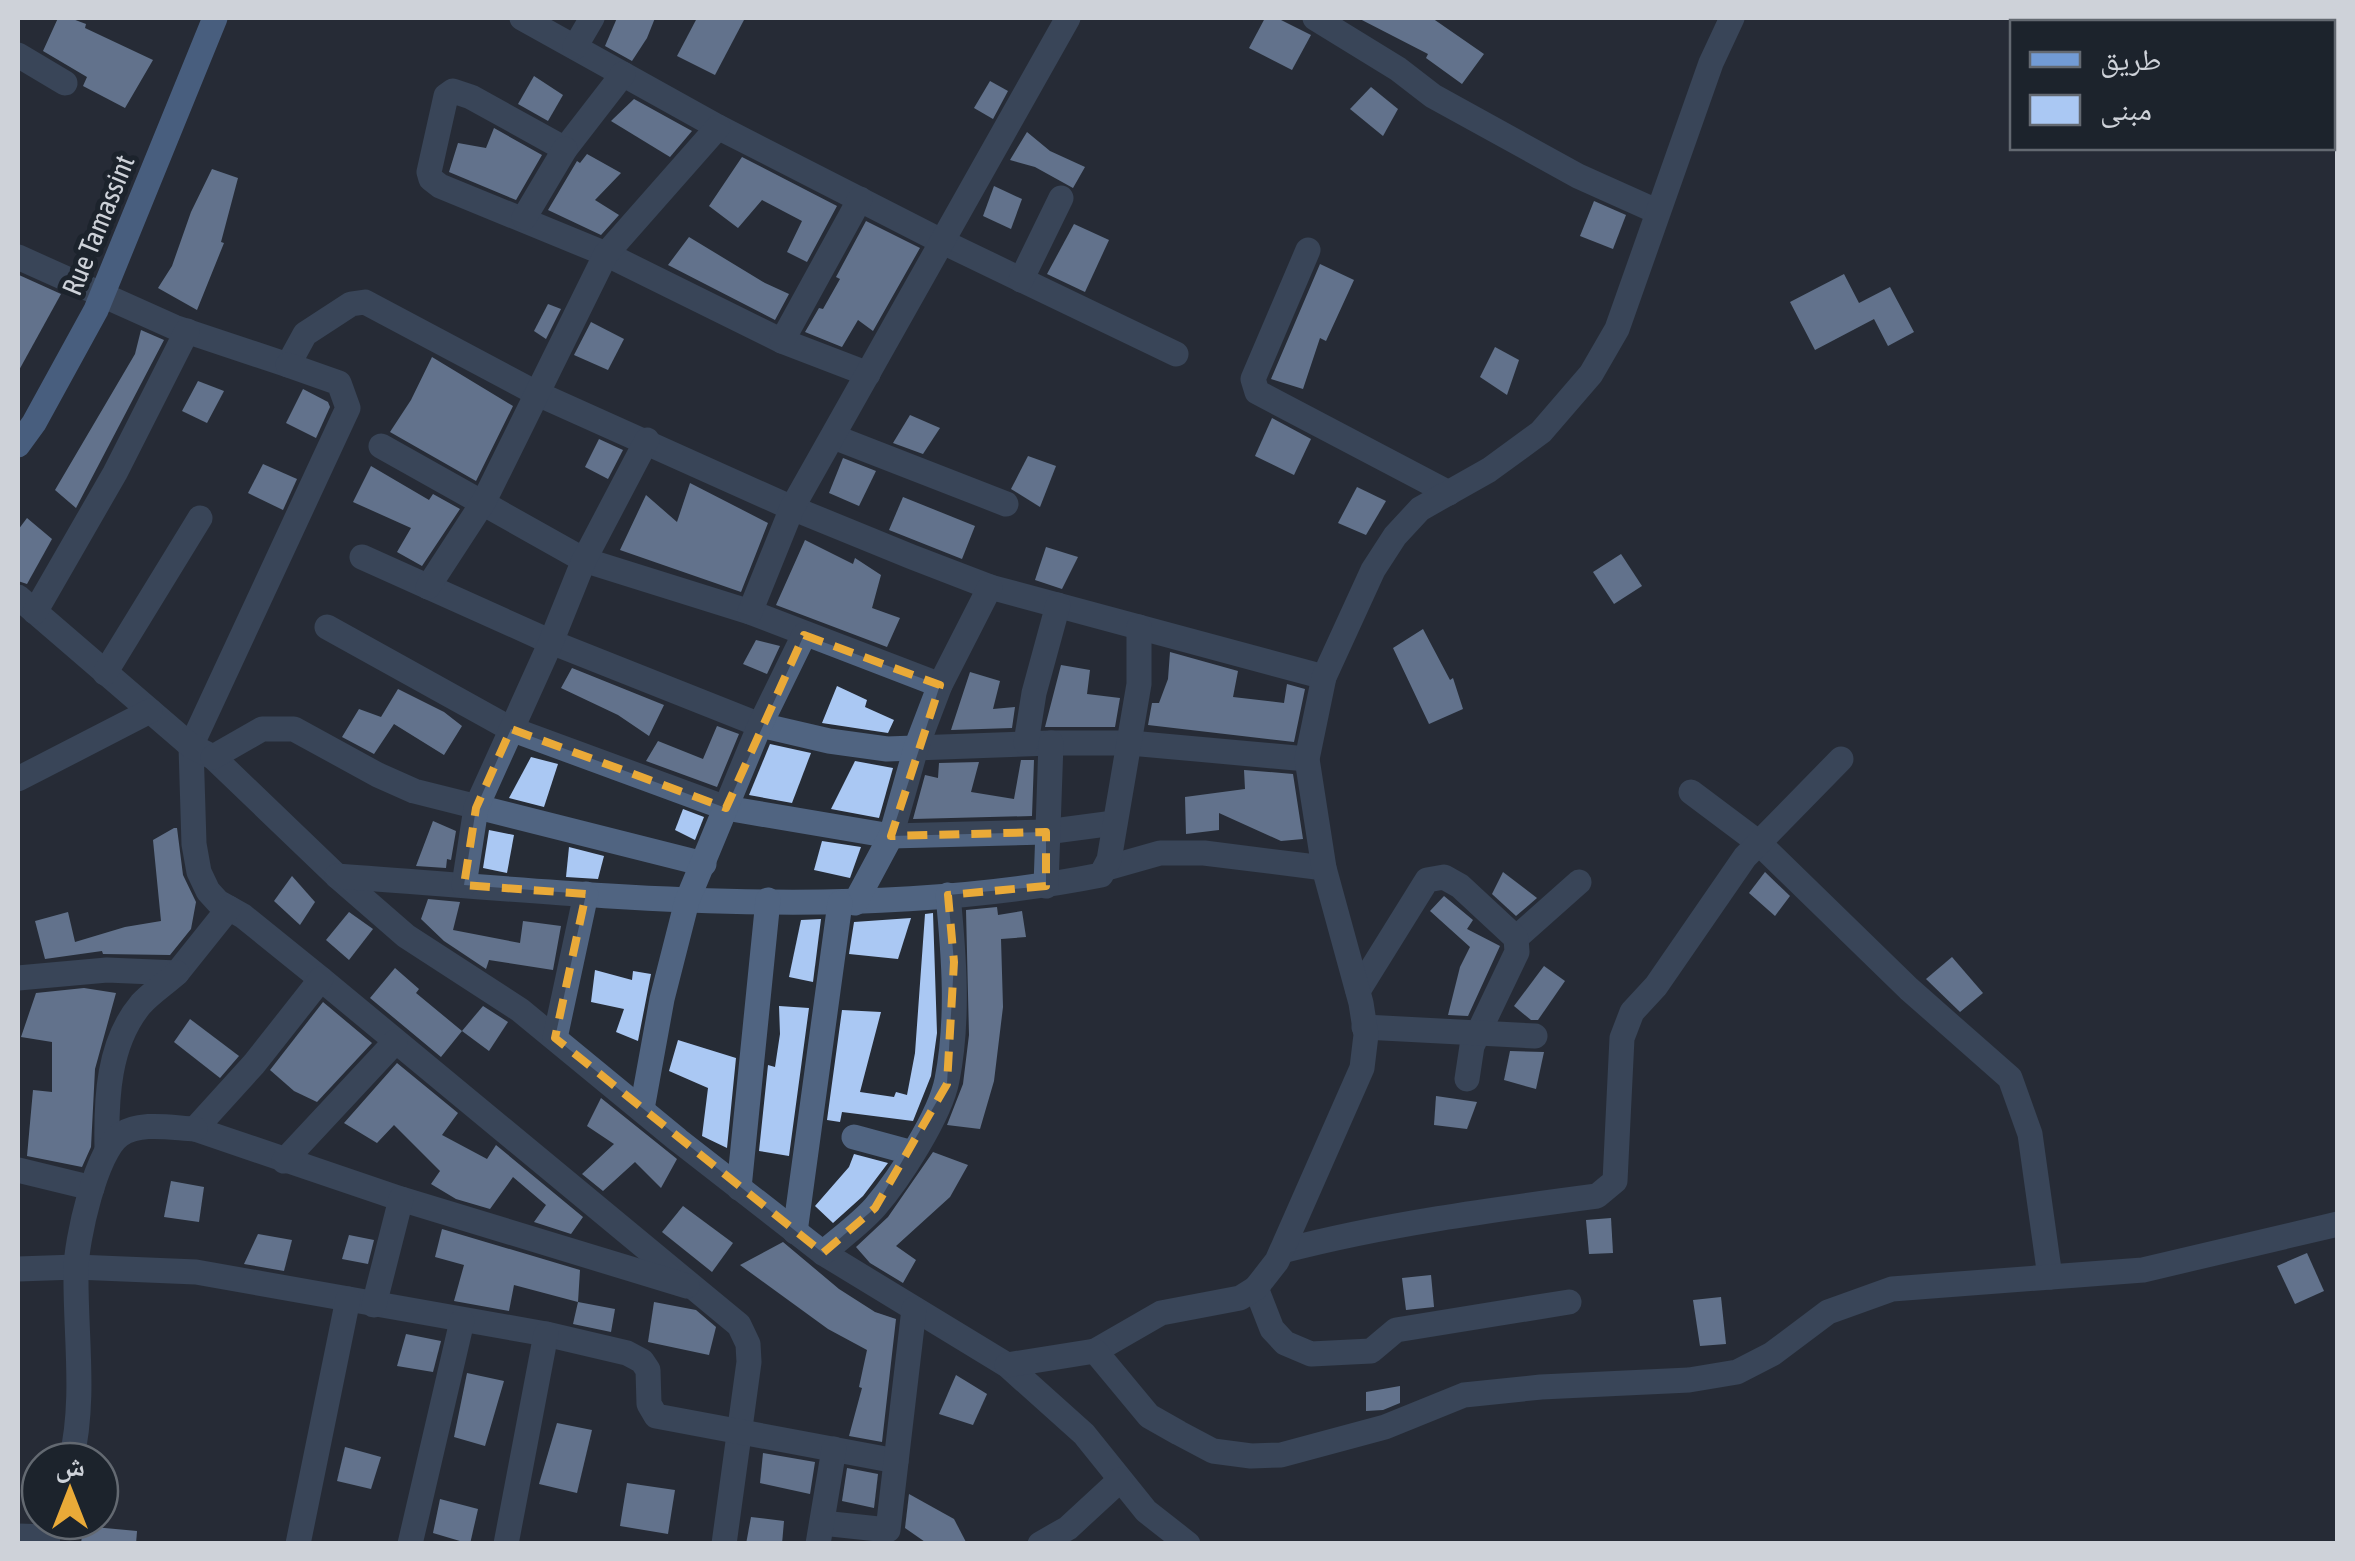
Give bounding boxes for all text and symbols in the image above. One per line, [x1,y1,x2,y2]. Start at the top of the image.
legend [2010,20,2335,150]
text: طريق [2100,42,2161,78]
text: مبنى [2100,92,2152,128]
street label: Rue Tamassint [55,150,141,300]
north arrow [20,1441,120,1541]
text: ش [55,1450,85,1483]

